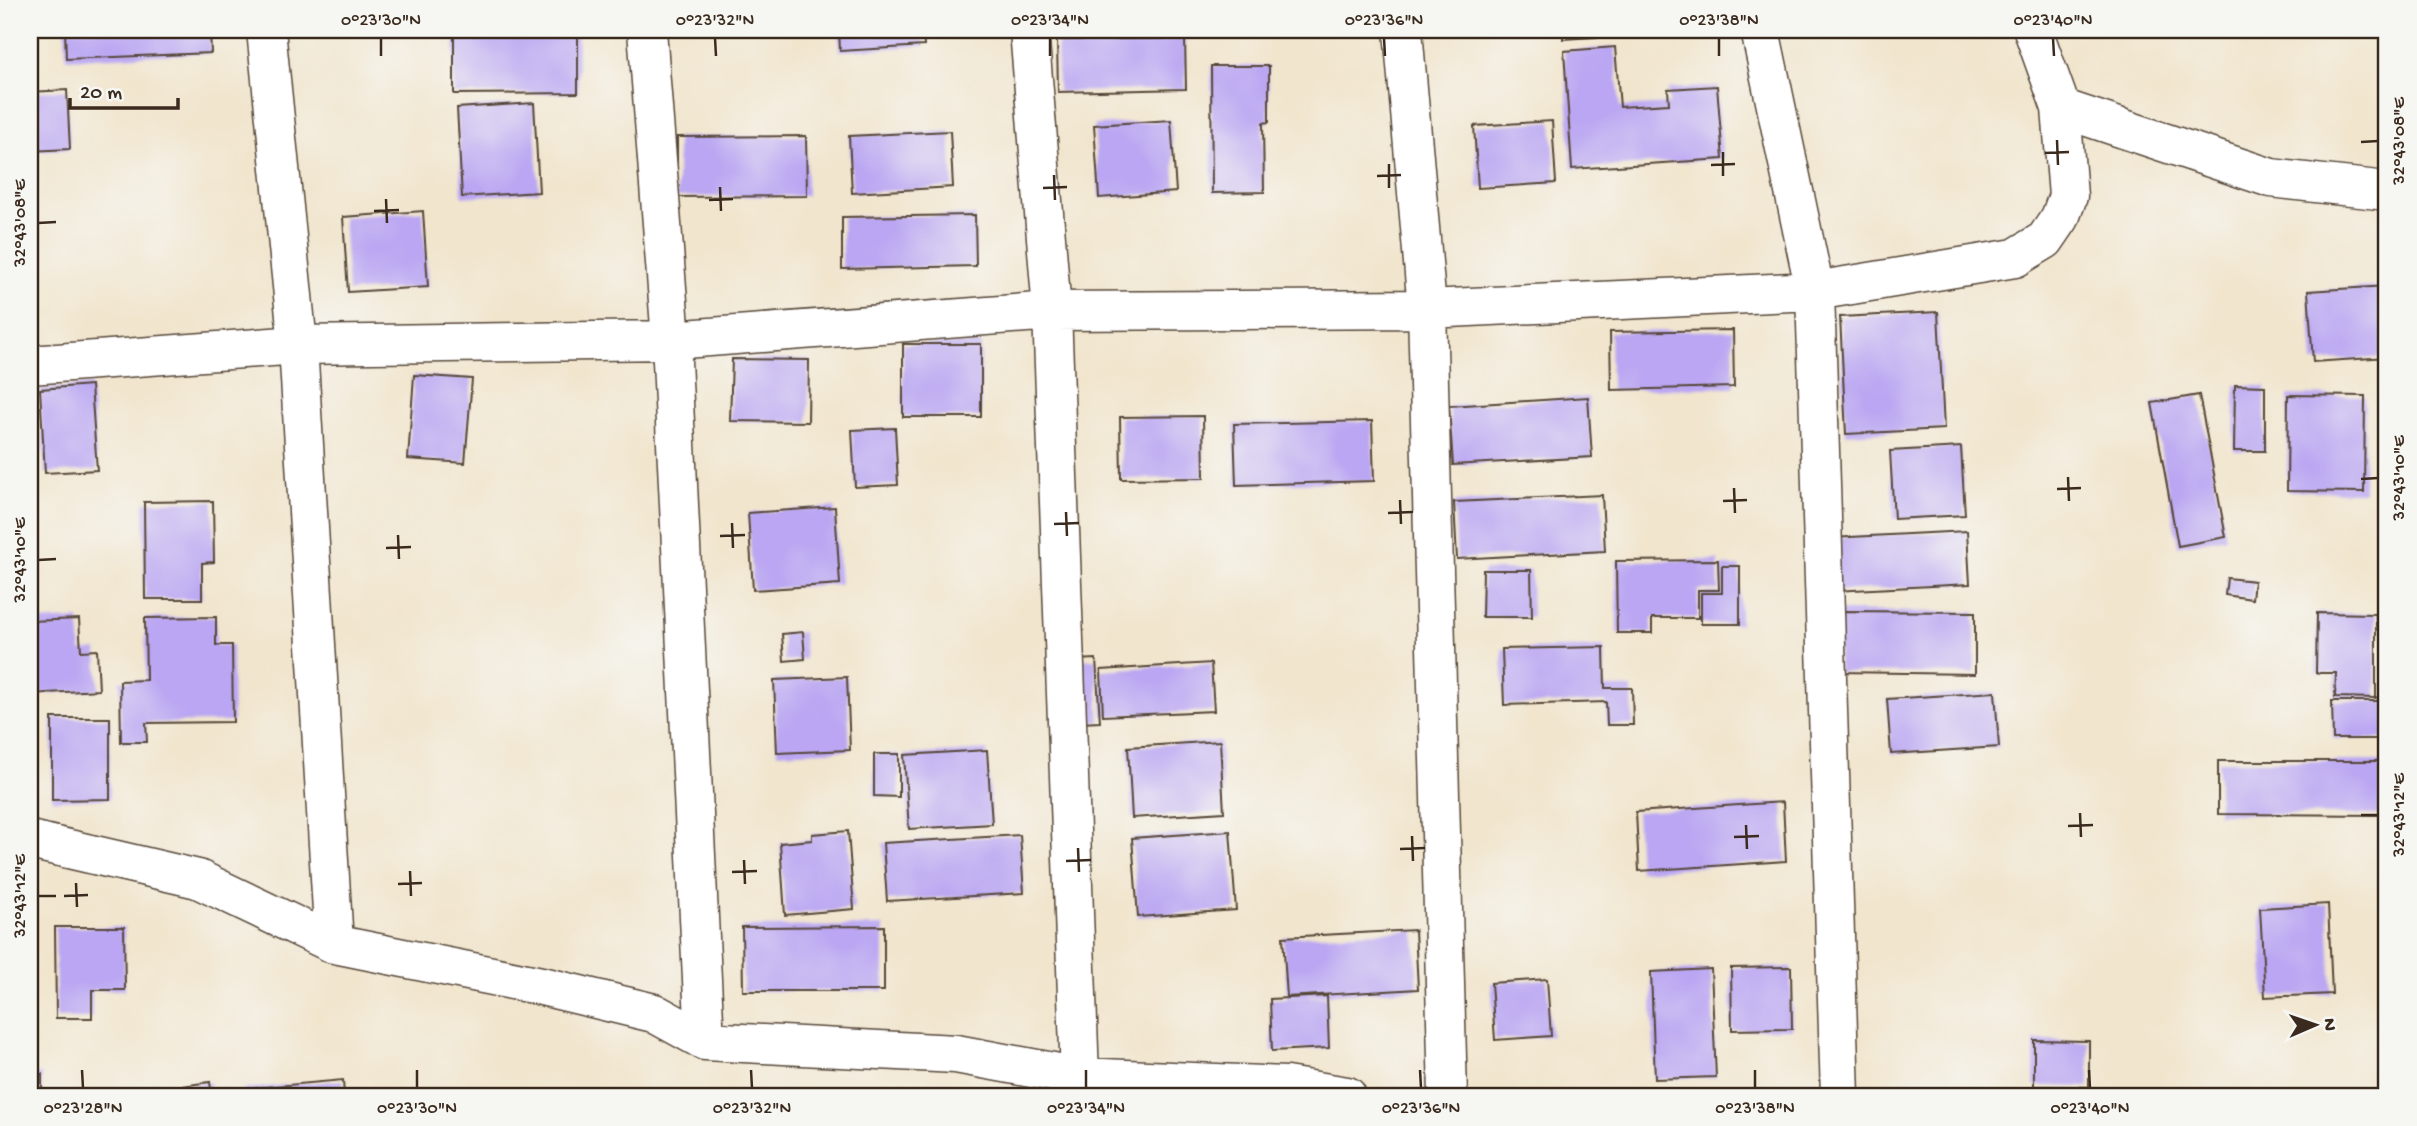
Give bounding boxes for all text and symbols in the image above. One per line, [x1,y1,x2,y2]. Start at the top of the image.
text: 0°23'30"N [341,11,421,32]
text: 0°23'32"N [676,11,754,32]
text: 0°23'34"N [1011,11,1089,32]
text: 0°23'36"N [1345,11,1423,32]
text: 0°23'38"N [1679,11,1759,32]
text: 0°23'40"N [2013,11,2093,32]
scale bar [70,66,178,110]
text: 20 m [80,82,122,107]
text: 32°43'08"E [2390,96,2411,186]
text: 32°43'08"E [11,178,32,268]
text: 32°43'10"E [2390,435,2411,521]
text: 32°43'10"E [11,517,32,603]
text: 32°43'12"E [2390,772,2411,858]
text: 32°43'12"E [11,853,32,939]
north arrow [2280,990,2350,1060]
text: N [2317,1018,2340,1031]
text: 0°23'28"N [44,1099,122,1120]
text: 0°23'30"N [377,1099,457,1120]
text: 0°23'32"N [713,1099,791,1120]
text: 0°23'34"N [1047,1099,1125,1120]
text: 0°23'36"N [1382,1099,1460,1120]
text: 0°23'38"N [1715,1099,1795,1120]
text: 0°23'40"N [2050,1099,2130,1120]

